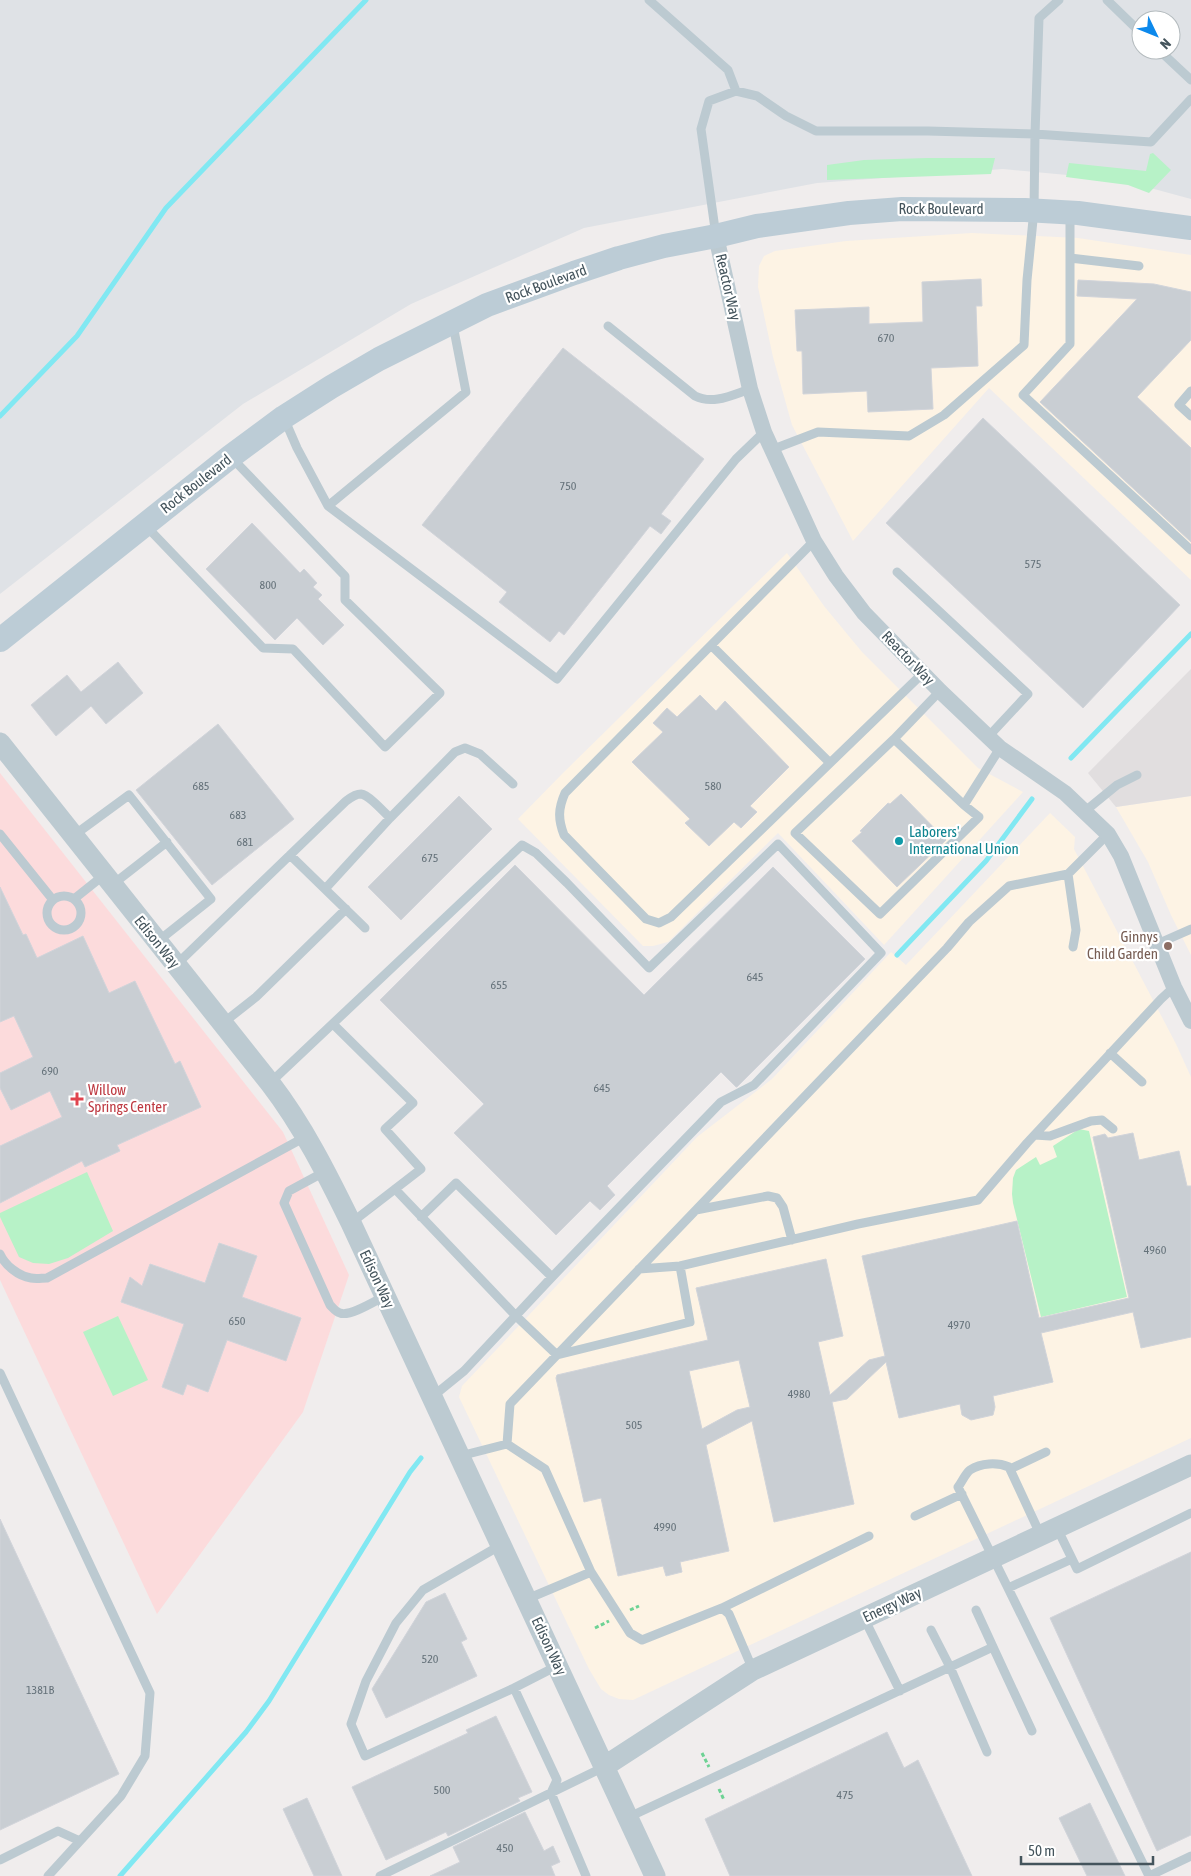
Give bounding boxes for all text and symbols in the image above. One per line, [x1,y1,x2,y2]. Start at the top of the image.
north arrow [1131,10,1181,60]
text: N [1157,35,1174,52]
street label: Rock Boulevard [898,200,984,217]
street label: Reactor Way [713,252,744,322]
street label: Rock Boulevard [503,261,589,306]
house number: 670 [878,331,895,345]
street label: Rock Boulevard [157,451,234,517]
house number: 750 [560,479,577,493]
house number: 575 [1025,557,1041,571]
house number: 800 [260,578,277,592]
street label: Reactor Way [879,627,938,688]
house number: 685 [193,779,209,793]
house number: 580 [705,779,722,793]
house number: 683 [230,808,246,822]
place label: Laborers' International Union [909,823,1019,857]
house number: 681 [237,835,254,849]
marker: Laborers' International Union [893,835,905,847]
house number: 675 [422,851,438,865]
street label: Edison Way [131,912,184,971]
place label: Ginnys Child Garden [1087,928,1158,962]
marker: Ginnys Child Garden [1162,940,1174,952]
house number: 645 [747,970,763,984]
house number: 655 [491,978,507,992]
house number: 690 [42,1064,59,1078]
place label: Willow Springs Center [88,1081,167,1115]
house number: 645 [594,1081,610,1095]
marker: Willow Springs Center [70,1092,84,1106]
house number: 4960 [1144,1243,1167,1257]
street label: Edison Way [357,1247,398,1311]
house number: 650 [229,1314,246,1328]
house number: 4970 [948,1318,971,1332]
house number: 4980 [788,1387,811,1401]
house number: 505 [626,1418,642,1432]
house number: 4990 [654,1520,677,1534]
street label: Energy Way [860,1584,924,1626]
street label: Edison Way [529,1614,570,1678]
house number: 520 [422,1652,439,1666]
house number: 1381B [26,1683,54,1697]
house number: 500 [434,1783,451,1797]
house number: 475 [837,1788,853,1802]
scale bar [1021,1834,1154,1866]
house number: 450 [497,1841,514,1855]
text: 50 m [1028,1842,1055,1859]

